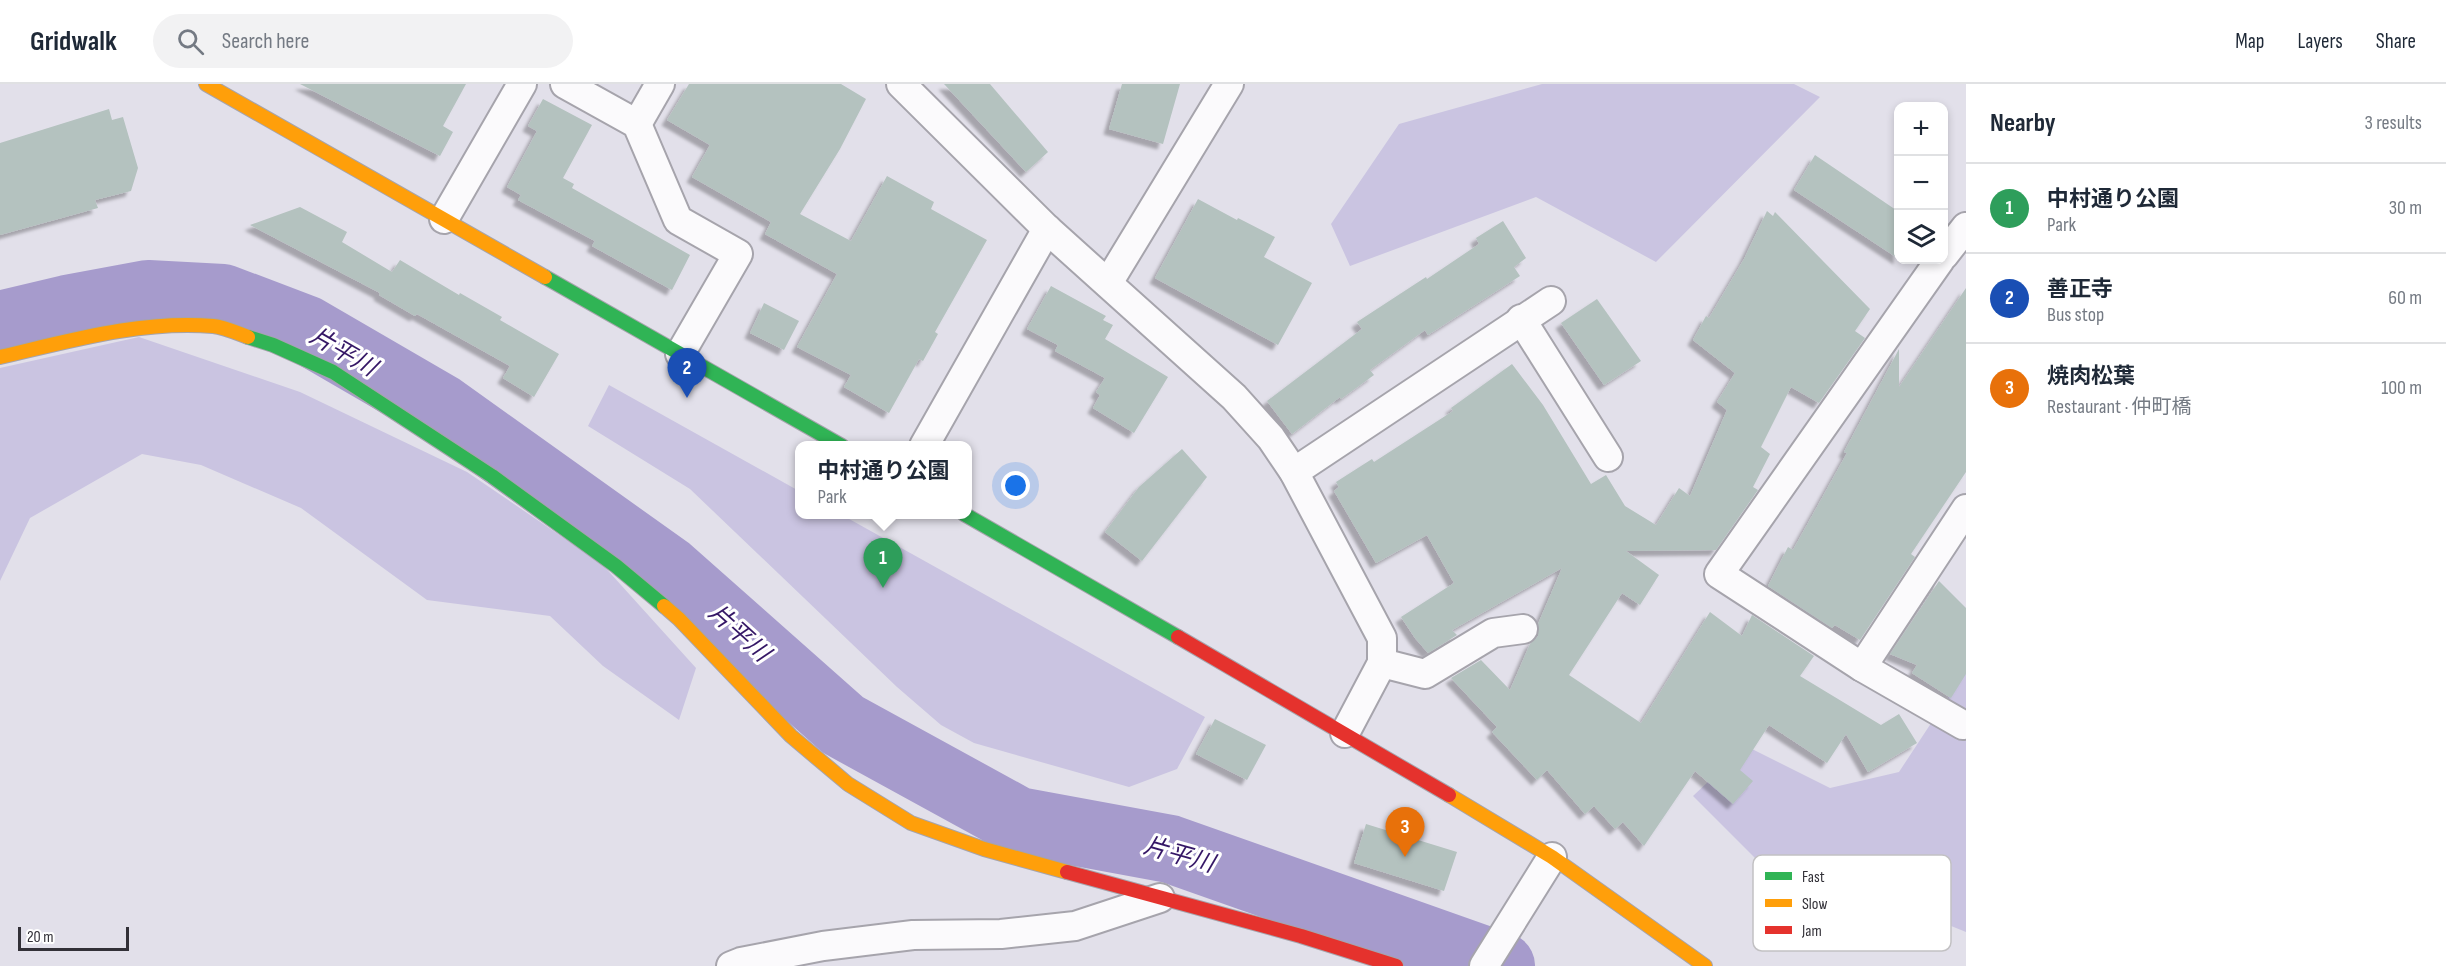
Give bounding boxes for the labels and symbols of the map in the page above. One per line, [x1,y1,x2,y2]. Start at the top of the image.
water label: 片平川 [305,321,384,384]
pin: 2 [668,348,706,398]
your location [1001,471,1030,500]
pin: 1 [864,538,902,588]
water label: 片平川 [703,598,778,670]
pin: 3 [1386,808,1424,857]
water label: 片平川 [1140,831,1220,880]
legend [1753,855,1951,951]
text: Fast [1802,868,1825,887]
text: Slow [1802,895,1827,914]
text: Jam [1801,922,1822,941]
scale bar [18,924,129,952]

